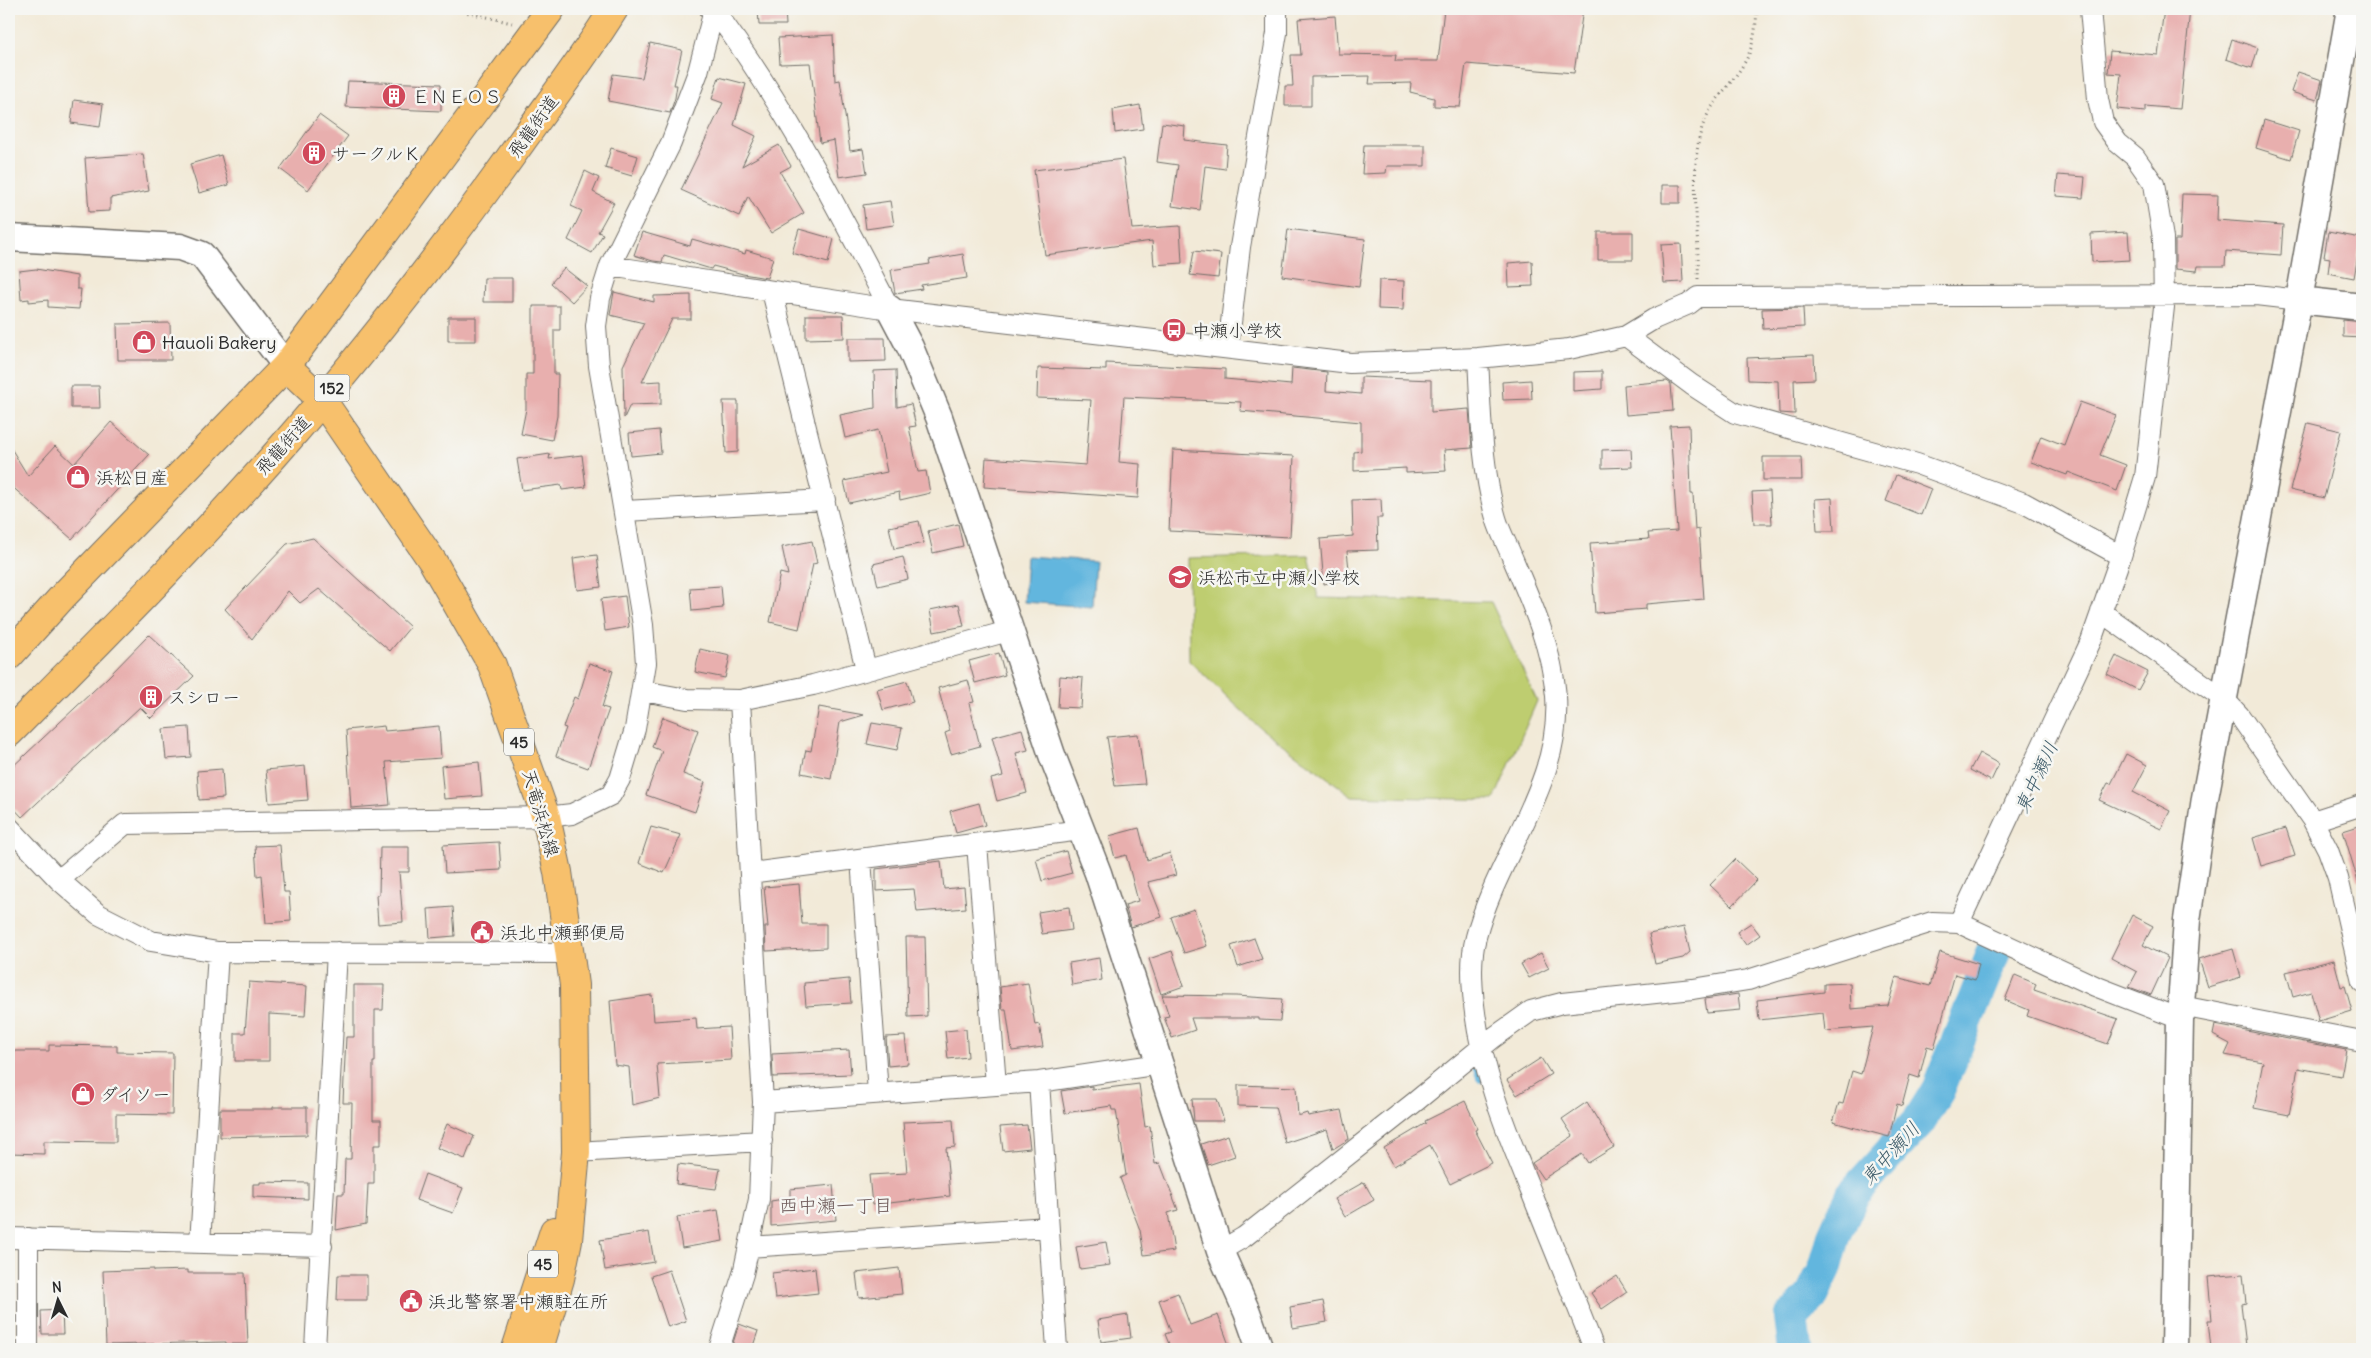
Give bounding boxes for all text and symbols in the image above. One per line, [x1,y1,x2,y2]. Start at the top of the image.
building icon: ＥＮＥＯＳ [381,83,407,109]
place label: ＥＮＥＯＳ [412,85,502,108]
street label: 飛龍街道 [503,90,563,162]
building icon: サークルＫ [301,140,327,166]
place label: サークルＫ [332,142,421,165]
bus stop icon: 中瀬小学校 [1161,317,1187,343]
place label: 中瀬小学校 [1192,319,1282,342]
shop icon: Hauoli Bakery [131,329,157,355]
place label: Hauoli Bakery [162,331,276,354]
road number: 152 [314,374,350,402]
street label: 飛龍街道 [250,411,316,479]
shop icon: 浜松日産 [65,464,91,490]
place label: 浜松日産 [96,466,168,489]
school or university icon: 浜松市立中瀬小学校 [1167,564,1193,590]
place label: 浜松市立中瀬小学校 [1198,566,1360,589]
building icon: スシロー [138,684,164,710]
place label: スシロー [168,686,240,709]
road number: 45 [504,729,534,756]
water label: 東中瀬川 [2009,737,2063,817]
street label: 天竜浜松線 [518,767,564,859]
public building icon: 浜北中瀬郵便局 [469,919,495,945]
place label: 浜北中瀬郵便局 [500,921,626,944]
shop icon: ダイソー [70,1081,96,1107]
place label: ダイソー [100,1083,170,1106]
water label: 東中瀬川 [1856,1117,1924,1189]
district label: 西中瀬一丁目 [779,1193,893,1217]
road number: 45 [528,1250,558,1278]
north arrow [32,1276,82,1326]
text: N [51,1278,62,1296]
public building icon: 浜北警察署中瀬駐在所 [398,1288,424,1314]
place label: 浜北警察署中瀬駐在所 [428,1290,608,1313]

